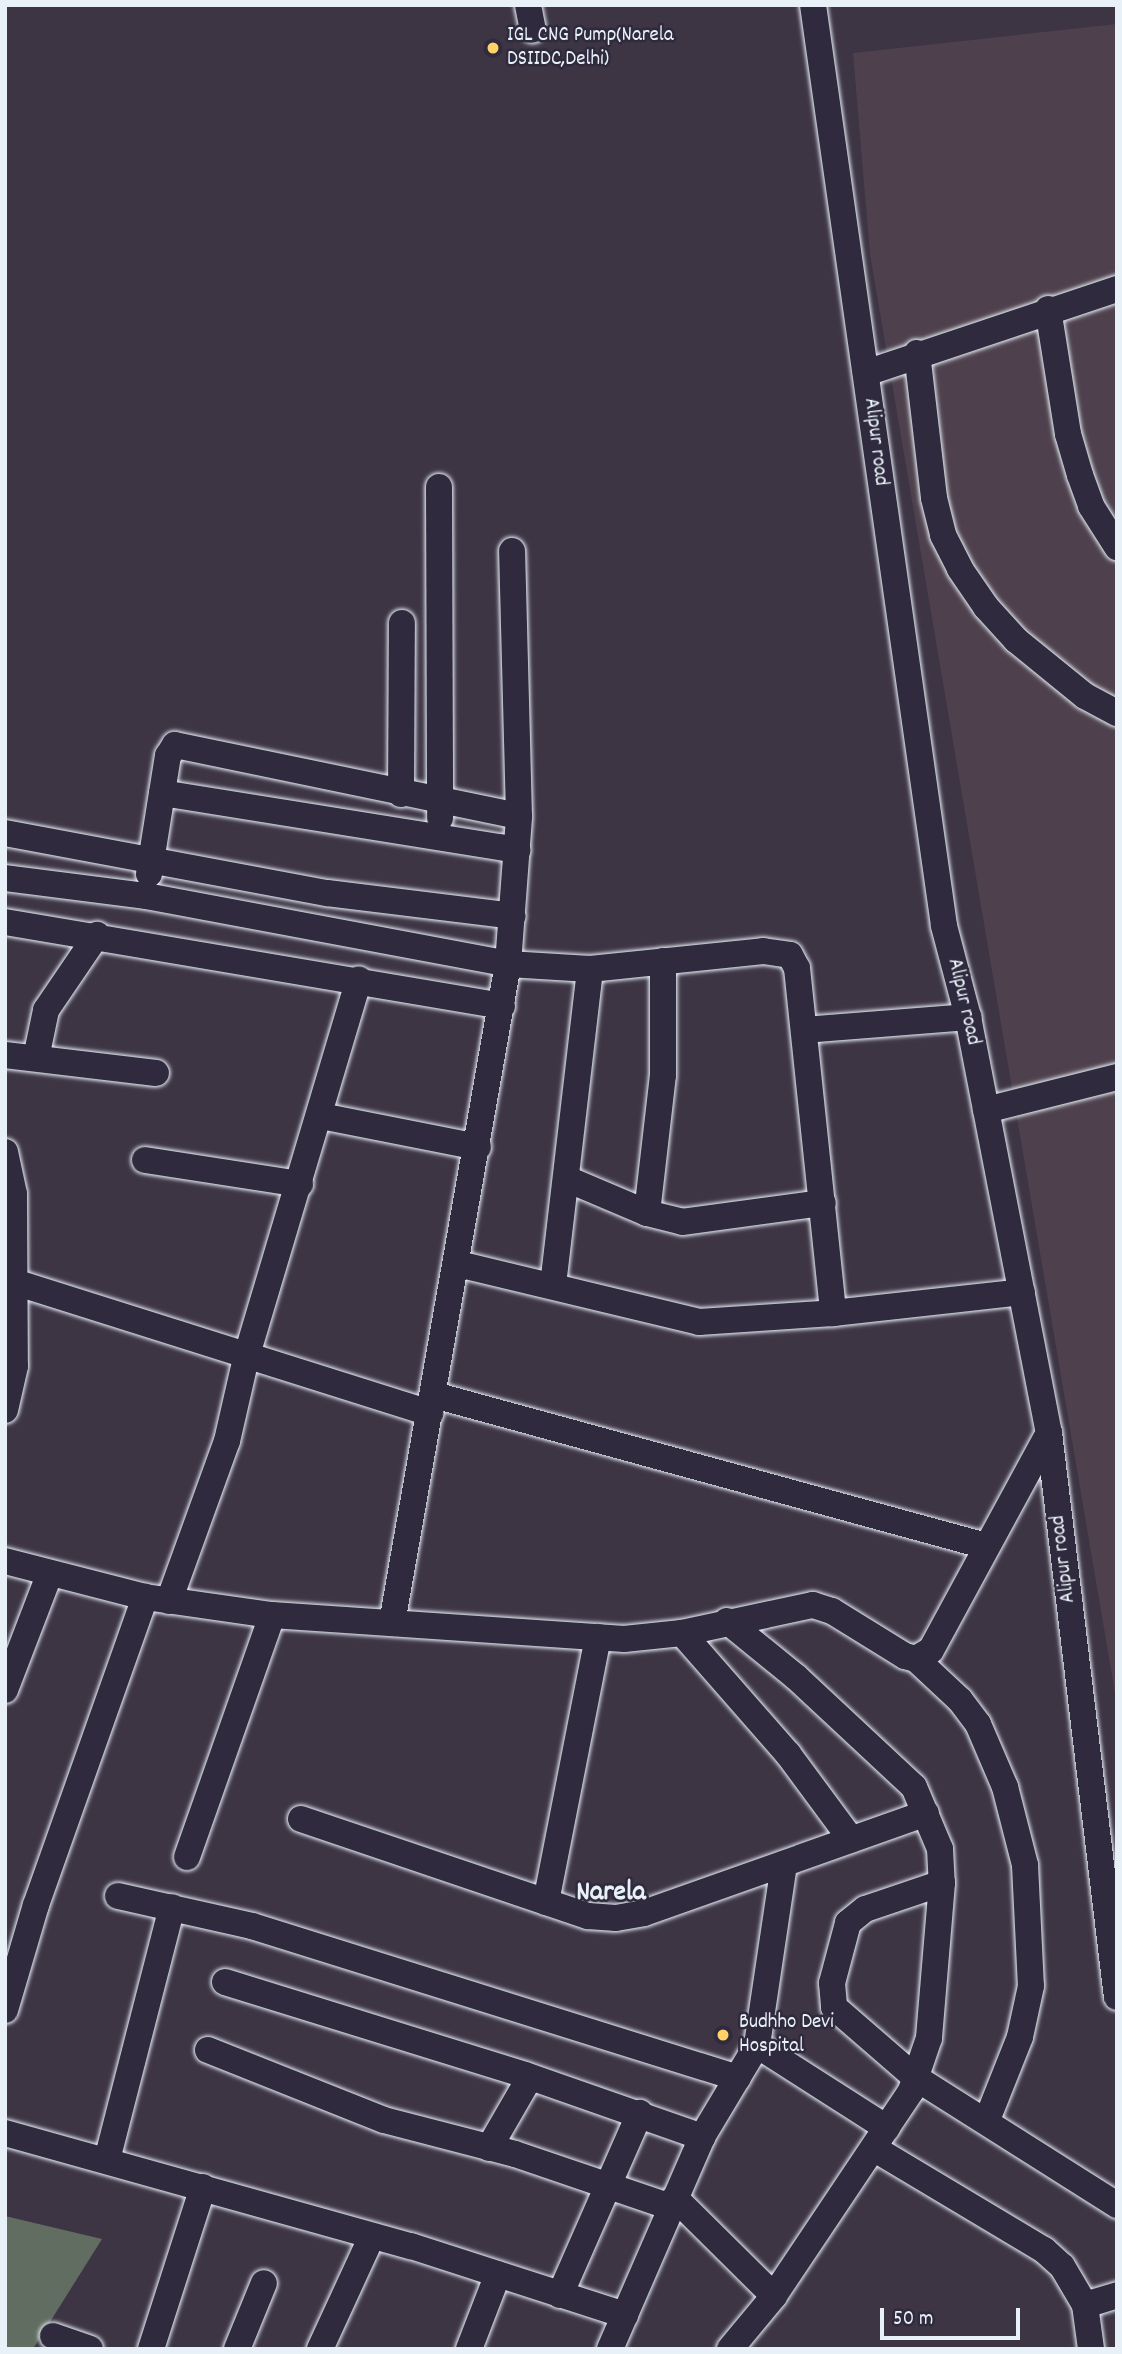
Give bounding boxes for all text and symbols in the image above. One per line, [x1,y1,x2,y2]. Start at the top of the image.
place label: IGL CNG Pump(Narela DSIIDC,Delhi) [507,23,674,73]
marker: IGL CNG Pump(Narela DSIIDC,Delhi) [485,40,501,56]
street label: Alipur road [857,397,893,487]
street label: Alipur road [941,956,985,1048]
street label: Alipur road [1046,1514,1082,1604]
district label: Narela [576,1877,646,1911]
place label: Budhho Devi Hospital [739,2010,834,2060]
marker: Budhho Devi Hospital [713,2025,733,2045]
scale bar [884,2294,1024,2338]
text: 50 m [893,2305,933,2335]

